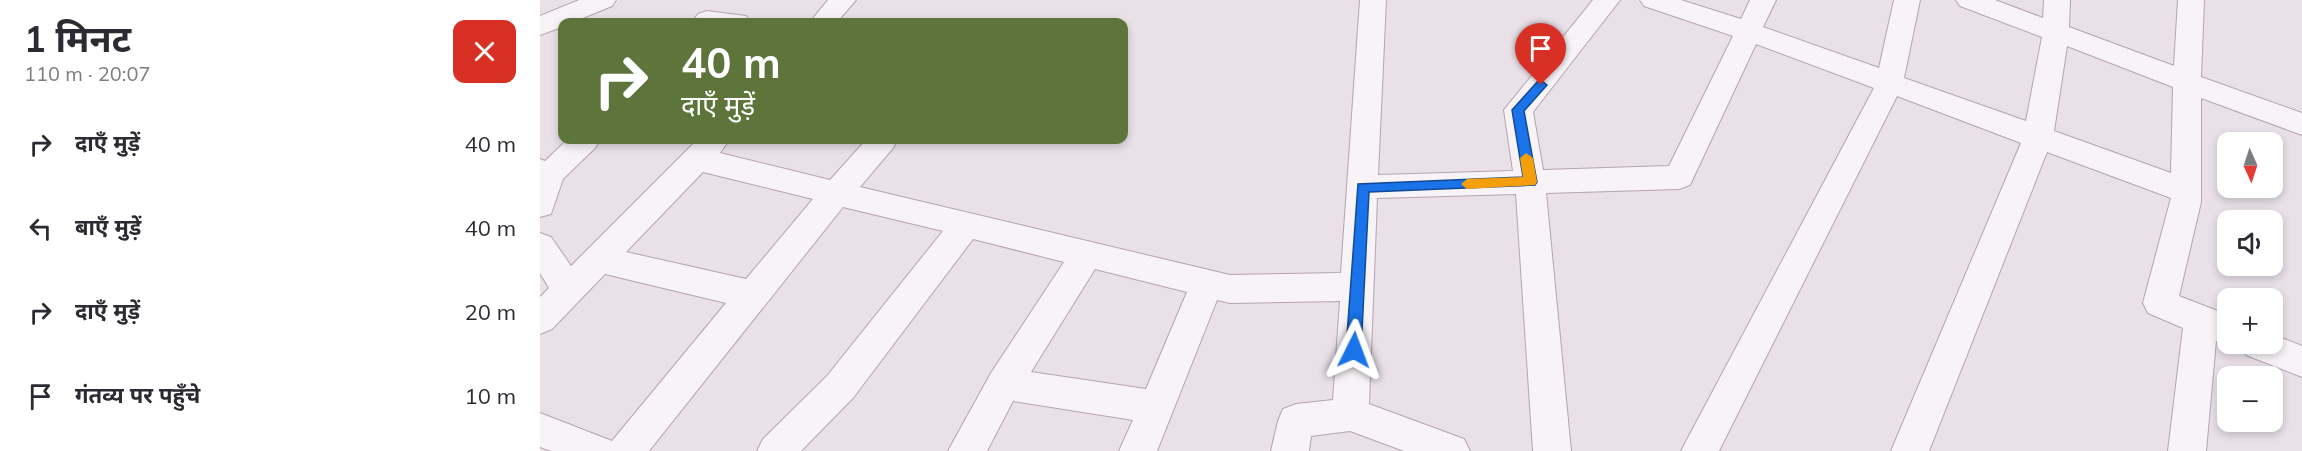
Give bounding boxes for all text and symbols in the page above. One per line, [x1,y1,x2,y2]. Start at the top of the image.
text: 1 मिनट [24,16,131,61]
button: close [453,20,516,83]
pin [1515,23,1566,85]
icon: arrive [1524,32,1557,65]
text: 40 m [681,36,781,89]
icon: right [582,42,660,120]
text: 110 m · 20:07 [24,61,150,86]
text: दाएँ मुड़ें [681,88,755,122]
icon: right [24,128,57,161]
text: दाएँ मुड़ें [75,129,140,157]
text: 40 m [465,130,516,158]
north arrow [2217,132,2283,198]
map controls [2217,132,2283,432]
button: sound [2217,210,2283,276]
icon: left [24,212,57,245]
text: बाएँ मुड़ें [75,213,141,241]
text: 40 m [465,214,516,242]
button: + [2217,288,2283,354]
icon: right [24,296,57,329]
text: दाएँ मुड़ें [75,297,140,325]
text: 20 m [465,298,516,326]
position arrow [1322,318,1386,382]
button: − [2217,366,2283,432]
icon: arrive [24,380,57,413]
text: गंतव्य पर पहुँचे [75,381,200,409]
text: 10 m [465,382,516,410]

